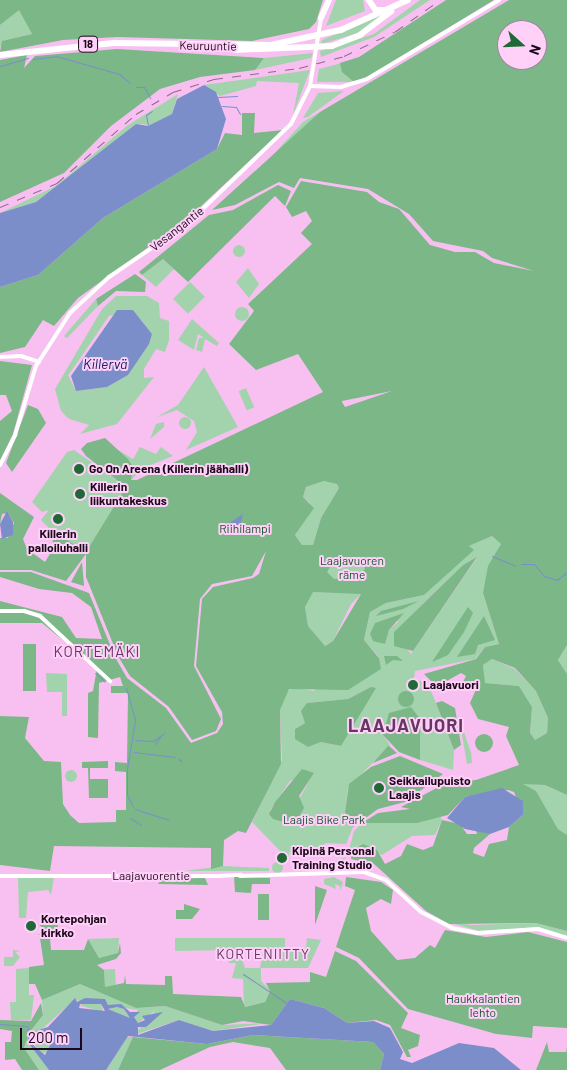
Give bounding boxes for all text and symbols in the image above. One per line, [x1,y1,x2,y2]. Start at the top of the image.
north arrow [497,20,547,70]
road number: 18 [78,36,98,52]
street label: Keuruuntie [179,38,237,54]
text: N [526,43,545,57]
street label: Vesangantie [147,204,207,254]
water label: Killervä [83,356,127,372]
place label: Go On Areena (Killerin jäähalli) [89,462,248,476]
marker: Go On Areena (Killerin jäähalli) [73,463,85,475]
place label: Killerin liikuntakeskus [90,480,167,508]
marker: Killerin liikuntakeskus [74,488,86,500]
marker: Killerin palloiluhalli [52,513,64,525]
park label: Riihilampi [219,522,271,536]
place label: Killerin palloiluhalli [28,527,88,555]
park label: Laajavuoren räme [320,554,384,582]
district label: KORTEMÄKI [52,643,142,661]
place label: Laajavuori [423,678,479,692]
marker: Laajavuori [407,679,419,691]
district label: LAAJAVUORI [347,714,465,736]
place label: Seikkailupuisto Laajis [389,774,471,802]
marker: Seikkailupuisto Laajis [373,782,385,794]
park label: Laajis Bike Park [283,813,365,827]
place label: Kipinä Personal Training Studio [292,844,374,872]
marker: Kipinä Personal Training Studio [276,852,288,864]
street label: Laajavuorentie [112,869,190,883]
place label: Kortepohjan kirkko [41,912,106,940]
marker: Kortepohjan kirkko [25,920,37,932]
district label: KORTENIITTY [215,946,311,962]
park label: Haukkalantien lehto [446,992,520,1020]
scale bar [22,1018,85,1050]
text: 200 m [28,1028,68,1046]

